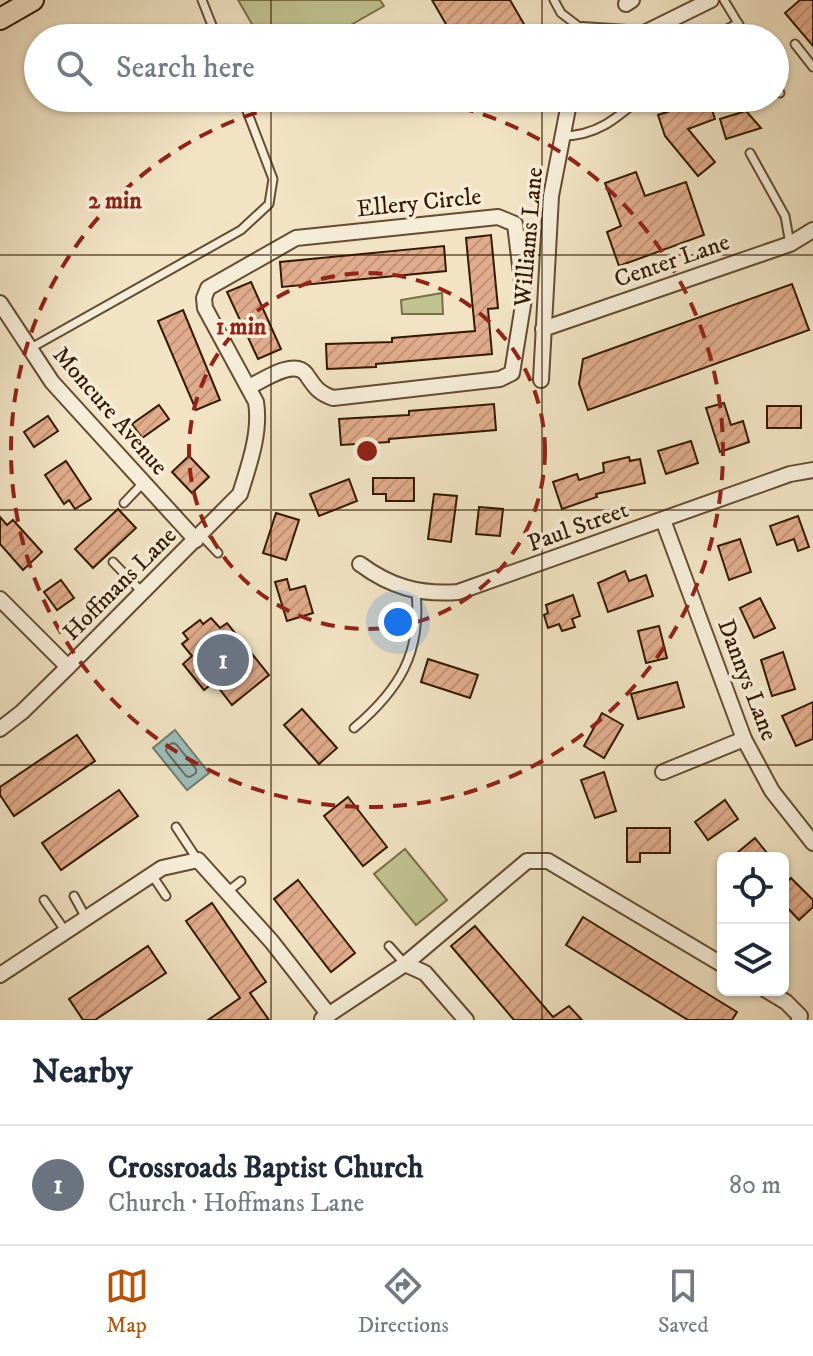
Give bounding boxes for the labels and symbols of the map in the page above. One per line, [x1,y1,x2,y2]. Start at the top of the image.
street label: Williams Lane [508,166,550,309]
street label: Ellery Circle [355,182,483,224]
text: 2 min [88,186,142,216]
street label: Center Lane [610,227,734,295]
text: 1 min [216,312,267,342]
street label: Moncure Avenue [46,340,174,482]
centre of rings [353,437,381,465]
street label: Paul Street [524,495,633,559]
street label: Hoffmans Lane [57,521,183,647]
your location [378,602,418,642]
street label: Dannys Lane [710,615,784,745]
pin: 1 [197,630,249,690]

